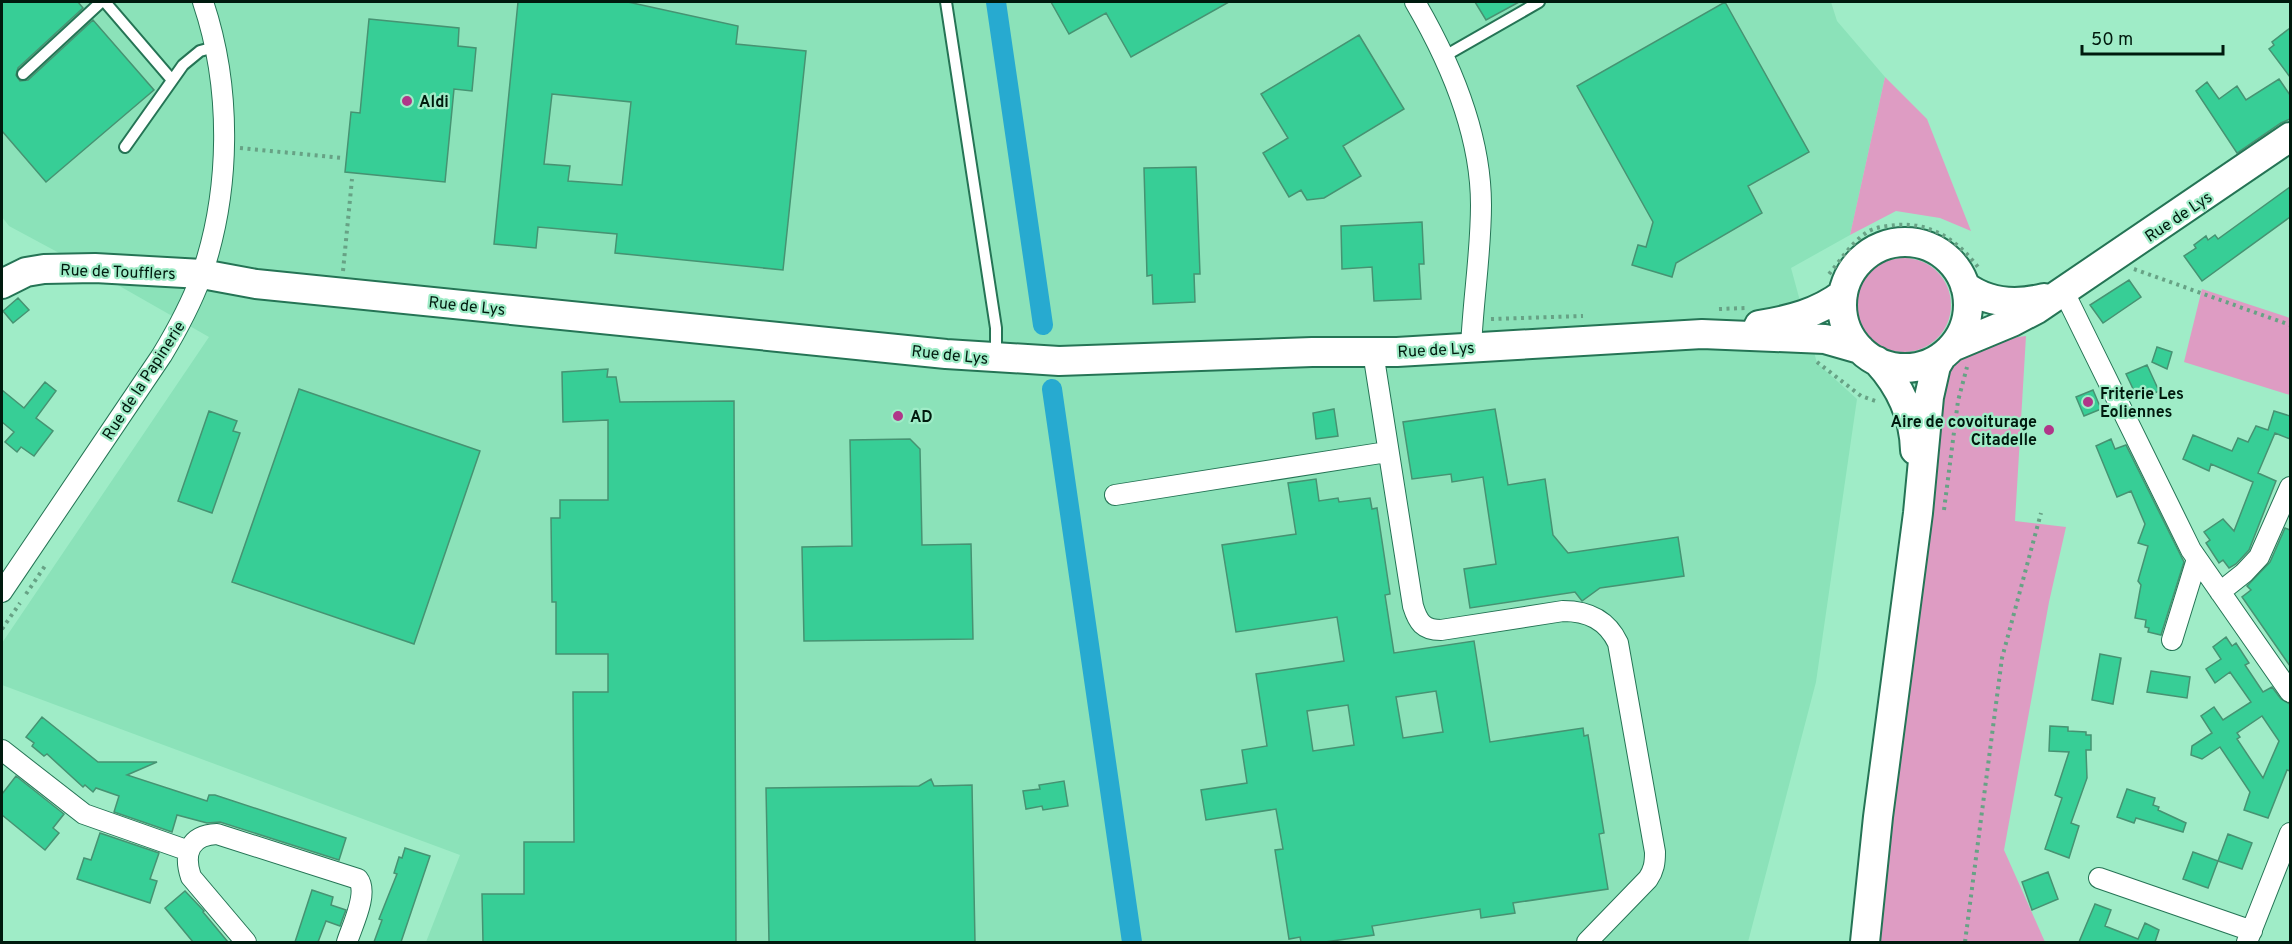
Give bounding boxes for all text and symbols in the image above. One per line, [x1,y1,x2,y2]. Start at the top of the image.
scale bar [2082,18,2223,56]
text: 50 m [2091,29,2133,52]
place label: Aldi [419,93,449,113]
marker: Aldi [400,94,414,108]
street label: Rue de Lys [2142,188,2217,247]
street label: Rue de Toufflers [60,261,176,285]
street label: Rue de Lys [427,293,506,321]
street label: Rue de la Papinerie [99,318,191,444]
street label: Rue de Lys [1397,339,1475,363]
street label: Rue de Lys [910,342,989,370]
place label: Friterie Les Eoliennes [2100,385,2184,423]
marker: Friterie Les Eoliennes [2081,395,2095,409]
place label: AD [910,408,933,428]
marker: AD [891,409,905,423]
place label: Aire de covoiturage Citadelle [1890,413,2037,451]
marker: Aire de covoiturage Citadelle [2042,423,2056,437]

